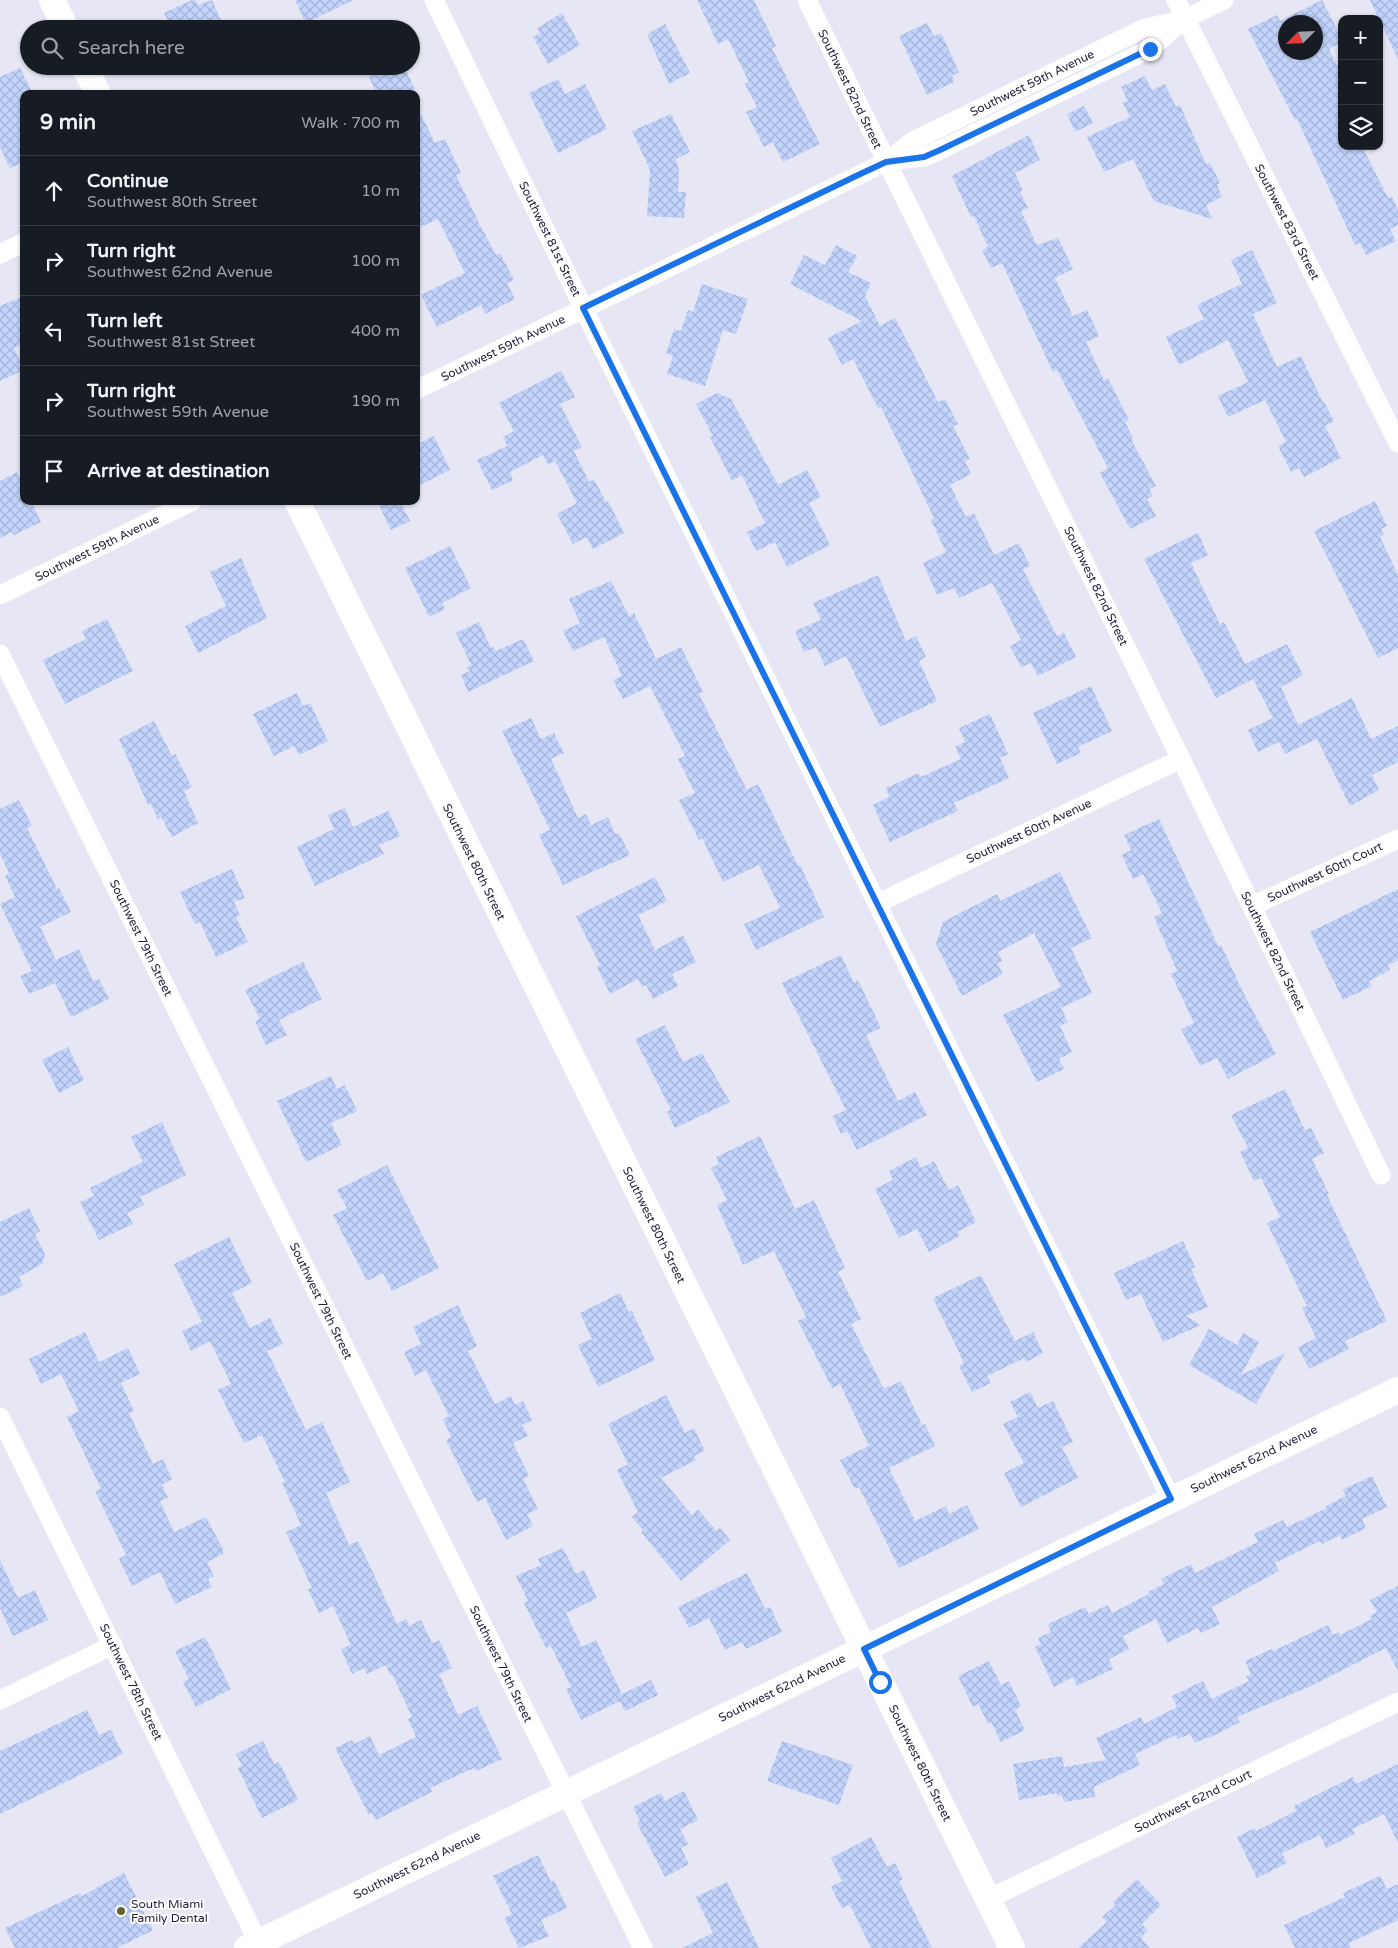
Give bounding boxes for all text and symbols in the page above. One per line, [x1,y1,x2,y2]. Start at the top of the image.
north arrow [1278,15,1323,60]
map controls [1338,15,1383,150]
button: + [1338,15,1383,60]
search box [20,20,420,75]
street label: Southwest 82nd Street [815,27,885,151]
icon: search [38,34,66,62]
text: Search here [78,37,185,59]
route end [1139,38,1162,61]
street label: Southwest 59th Avenue [968,47,1097,119]
button: − [1338,60,1383,105]
button: layers [1338,105,1383,150]
text: 9 min [40,110,96,135]
text: Walk · 700 m [301,113,400,133]
street label: Southwest 83rd Street [1252,162,1322,283]
text: Continue [87,170,169,192]
icon: ahead [40,177,68,205]
street label: Southwest 81st Street [516,179,584,299]
text: 10 m [361,181,400,201]
text: Southwest 80th Street [87,192,257,212]
text: Turn right [87,240,175,262]
icon: right [40,247,68,275]
text: 100 m [351,251,400,271]
text: Southwest 62nd Avenue [87,262,273,282]
text: Turn left [87,310,163,332]
street label: Southwest 59th Avenue [439,312,568,384]
icon: left [40,317,68,345]
text: 400 m [351,321,400,341]
text: Southwest 81st Street [87,332,255,352]
text: Turn right [87,380,175,402]
icon: right [40,387,68,415]
text: 190 m [351,391,400,411]
text: Southwest 59th Avenue [87,402,269,422]
icon: arrive [40,457,68,485]
text: Arrive at destination [87,460,270,482]
street label: Southwest 59th Avenue [33,512,162,584]
street label: Southwest 82nd Street [1061,524,1131,648]
street label: Southwest 60th Avenue [964,796,1094,866]
street label: Southwest 80th Street [440,801,508,923]
street label: Southwest 60th Court [1265,839,1385,905]
street label: Southwest 79th Street [107,877,175,999]
street label: Southwest 82nd Street [1238,889,1308,1013]
street label: Southwest 80th Street [620,1164,688,1286]
street label: Southwest 79th Street [287,1240,355,1362]
street label: Southwest 62nd Avenue [1188,1422,1320,1496]
street label: Southwest 79th Street [467,1603,535,1725]
street label: Southwest 78th Street [97,1621,165,1743]
street label: Southwest 62nd Avenue [716,1651,848,1725]
route start [869,1671,892,1694]
street label: Southwest 80th Street [886,1702,954,1824]
street label: Southwest 62nd Court [1132,1766,1254,1835]
street label: Southwest 62nd Avenue [351,1828,483,1902]
place label: South Miami Family Dental [131,1897,208,1925]
marker: South Miami Family Dental [115,1905,127,1917]

